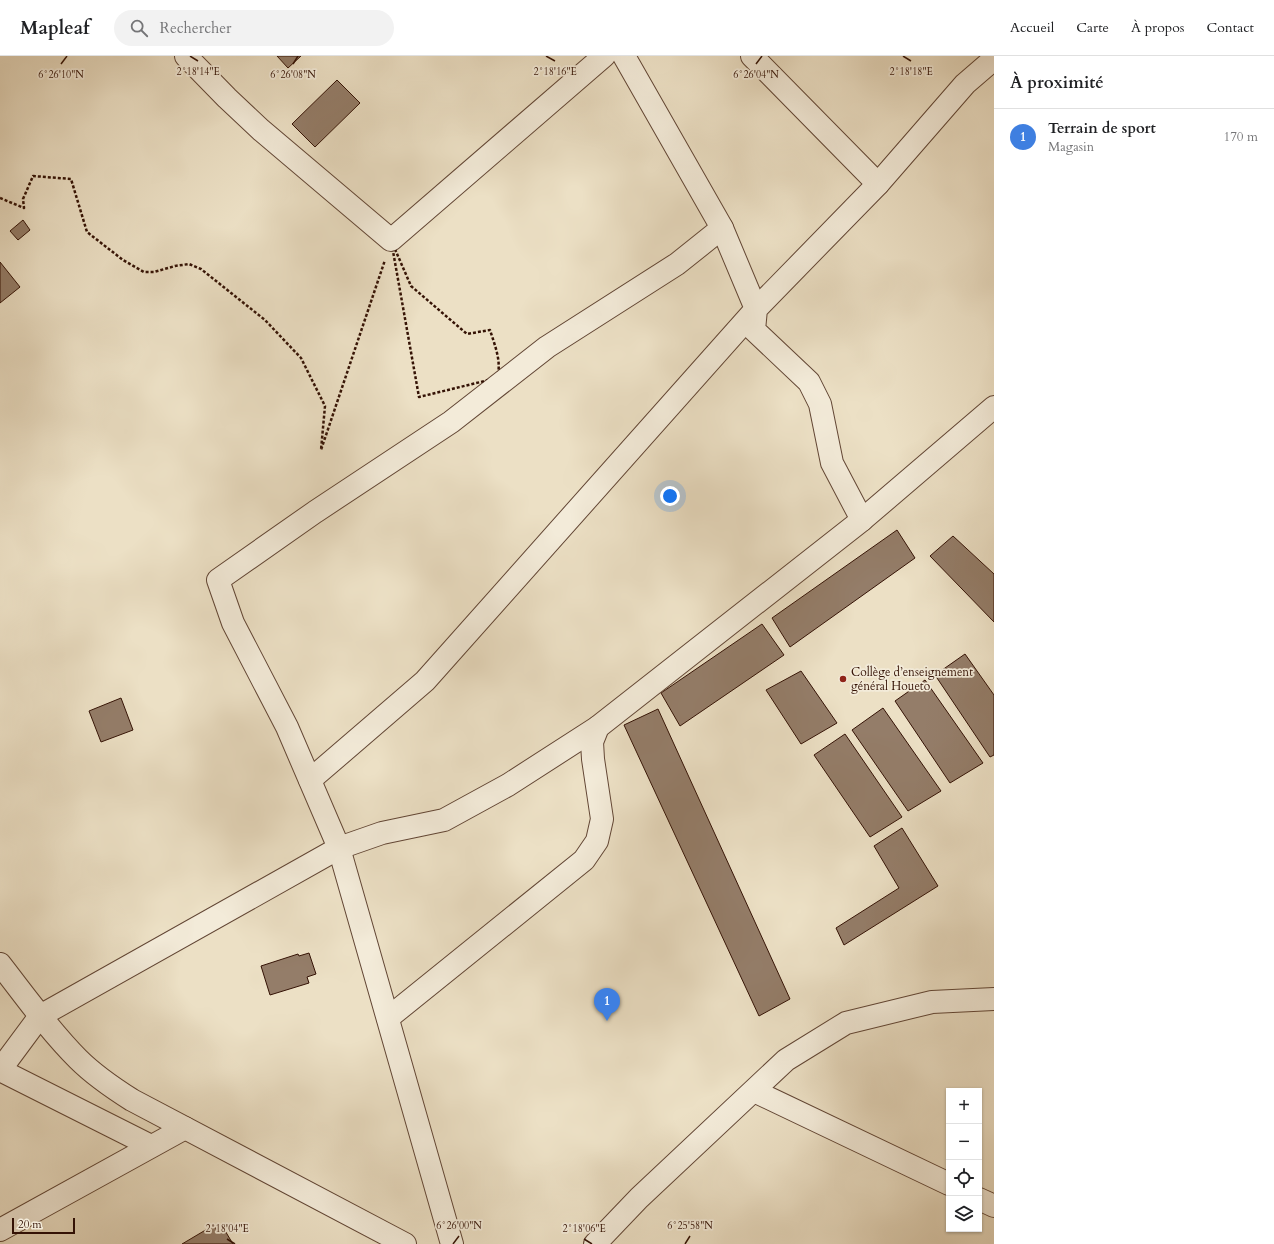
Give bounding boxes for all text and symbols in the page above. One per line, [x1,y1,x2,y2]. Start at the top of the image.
search box [114,10,394,46]
text: Mapleaf [20,15,90,41]
icon: search [128,17,150,39]
text: Rechercher [160,18,232,38]
text: Accueil [1010,18,1054,37]
text: Carte [1076,18,1109,37]
text: À propos [1131,18,1184,37]
text: Contact [1206,18,1254,37]
text: 2°18'14"E [176,65,220,79]
text: 2°18'16"E [533,65,577,79]
text: 2°18'18"E [889,65,933,79]
text: 6°26'10"N [38,68,84,82]
text: 6°26'08"N [270,68,316,82]
text: 6°26'04"N [733,68,779,82]
text: À proximité [1010,71,1104,94]
text: Terrain de sport [1048,118,1156,138]
text: 1 [1020,128,1026,146]
text: 170 m [1224,128,1258,146]
text: Magasin [1048,138,1094,156]
your location [660,486,680,506]
place label: Collège d’enseignement général Houeto [851,664,973,694]
marker: Collège d’enseignement général Houeto [838,674,848,684]
pin: 1 [594,988,620,1021]
map controls [946,1088,982,1232]
button: + [946,1088,982,1124]
button: − [946,1124,982,1160]
button: locate [946,1160,982,1196]
button: layers [946,1196,982,1232]
scale bar [12,1216,75,1235]
text: 20 m [18,1217,42,1232]
text: 6°26'00"N [436,1219,482,1233]
text: 6°25'58"N [667,1219,713,1233]
text: 2°18'04"E [205,1222,249,1236]
text: 2°18'06"E [562,1222,606,1236]

